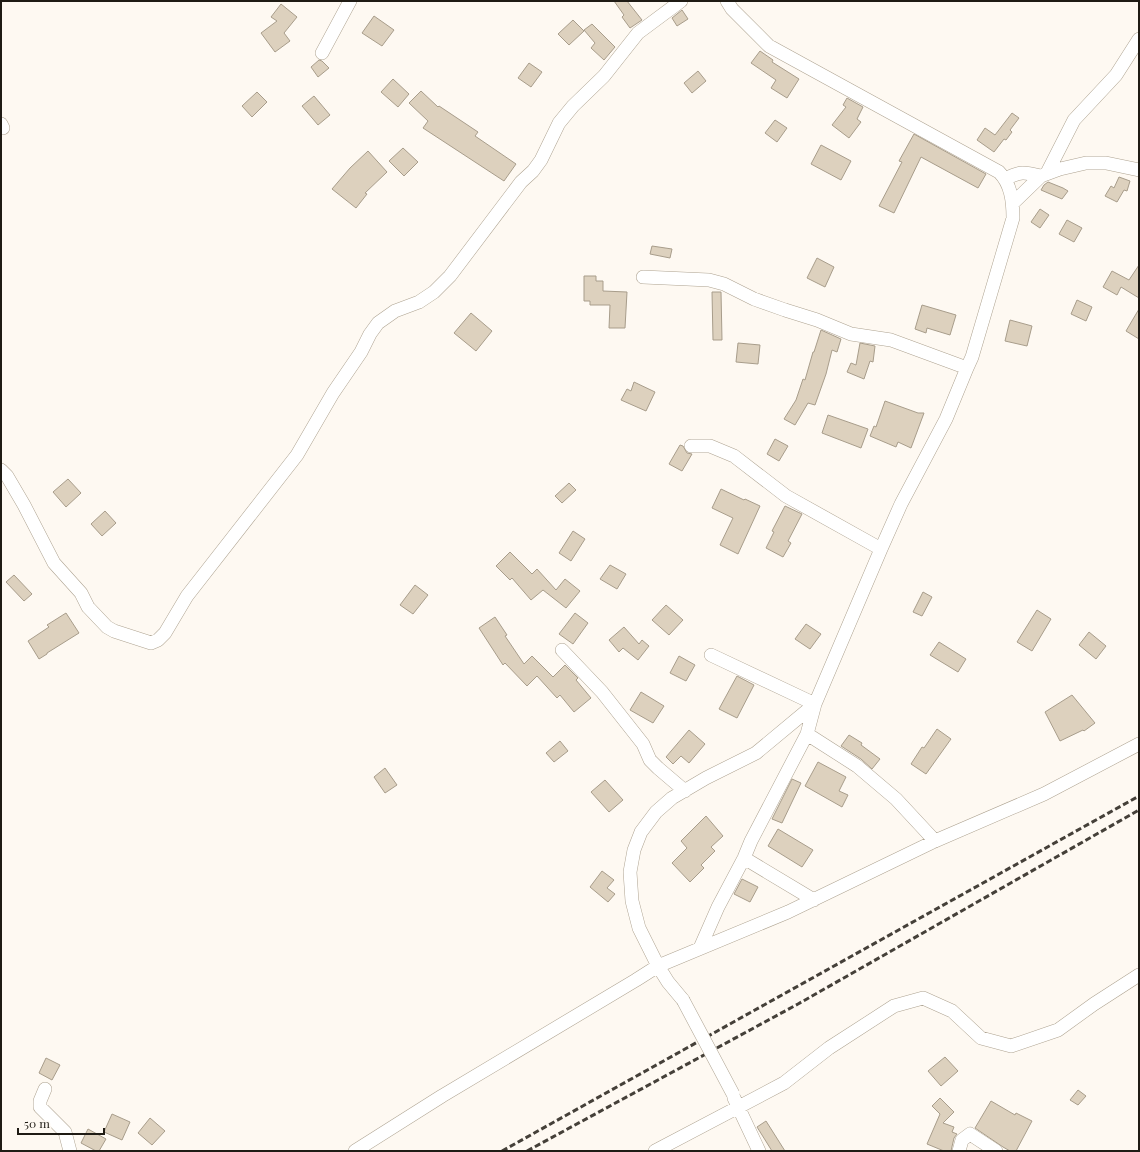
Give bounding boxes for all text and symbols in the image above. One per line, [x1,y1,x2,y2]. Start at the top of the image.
scale bar [18,1110,104,1136]
text: 50 m [24,1115,50,1131]

